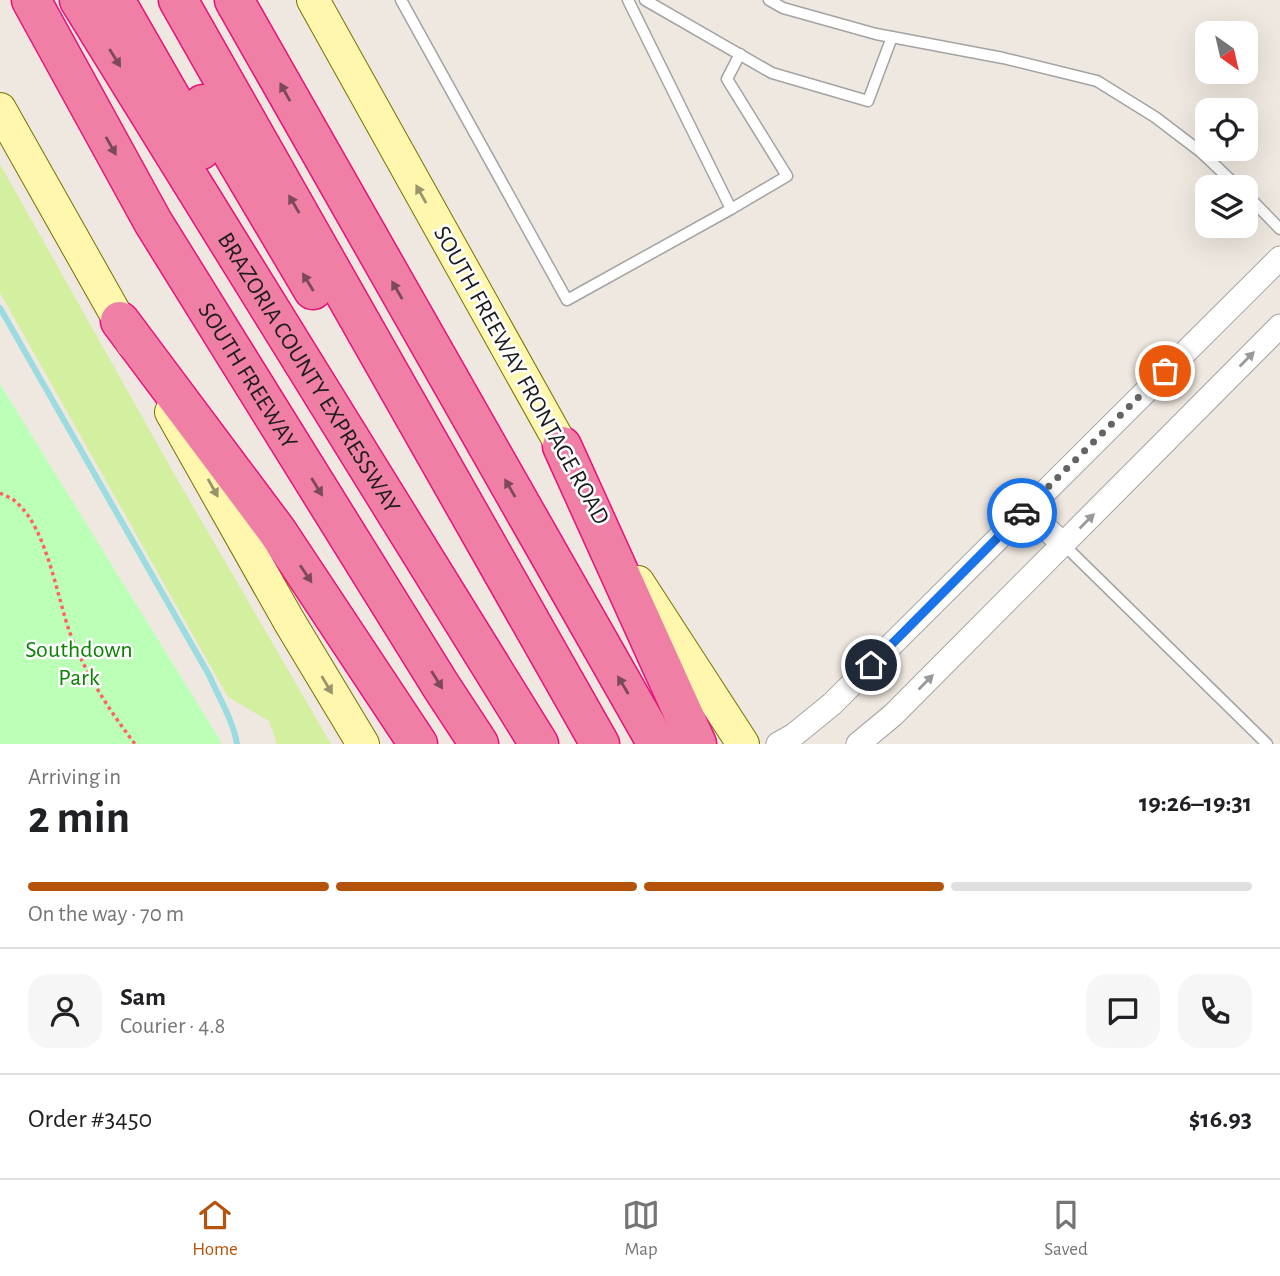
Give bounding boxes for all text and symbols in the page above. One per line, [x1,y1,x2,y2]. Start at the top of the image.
north arrow [1195,21,1258,84]
map controls [1195,21,1258,238]
one-way arrow [108,49,121,68]
one-way arrow [279,83,291,102]
button: locate [1195,98,1258,161]
one-way arrow [105,136,117,155]
button: layers [1195,175,1258,238]
one-way arrow [415,184,427,204]
one-way arrow [288,195,300,214]
street label: SOUTH FREEWAY FRONTAGE ROAD [429,222,613,529]
street label: BRAZORIA COUNTY EXPRESSWAY [213,229,404,518]
one-way arrow [302,272,314,291]
one-way arrow [391,280,403,300]
street label: SOUTH FREEWAY [193,299,302,454]
pin [1135,341,1195,401]
one-way arrow [1239,351,1256,368]
icon: bag [1146,352,1184,390]
one-way arrow [207,478,219,497]
one-way arrow [311,478,324,497]
one-way arrow [504,478,516,497]
courier [987,478,1057,548]
icon: car [1003,494,1041,532]
one-way arrow [1078,512,1095,529]
one-way arrow [299,564,312,583]
pin [841,635,901,695]
park label: Southdown Park [25,638,133,690]
icon: home [852,646,890,684]
one-way arrow [431,671,444,690]
one-way arrow [918,674,934,691]
one-way arrow [321,675,333,694]
one-way arrow [616,676,629,695]
text: Arriving in [28,766,121,789]
text: 19:26–19:31 [1139,790,1252,816]
text: 2 min [28,795,130,841]
text: On the way · 70 m [28,903,184,926]
button: person [28,974,102,1048]
button: chat [1086,974,1160,1048]
button: phone [1178,974,1252,1048]
text: Sam [120,984,166,1010]
text: Courier · 4.8 [120,1015,225,1038]
text: Order #3450 [28,1106,152,1132]
text: $16.93 [1189,1106,1252,1132]
tab: Home [192,1196,238,1261]
tab: Map [622,1196,660,1261]
tab: Saved [1044,1196,1088,1261]

